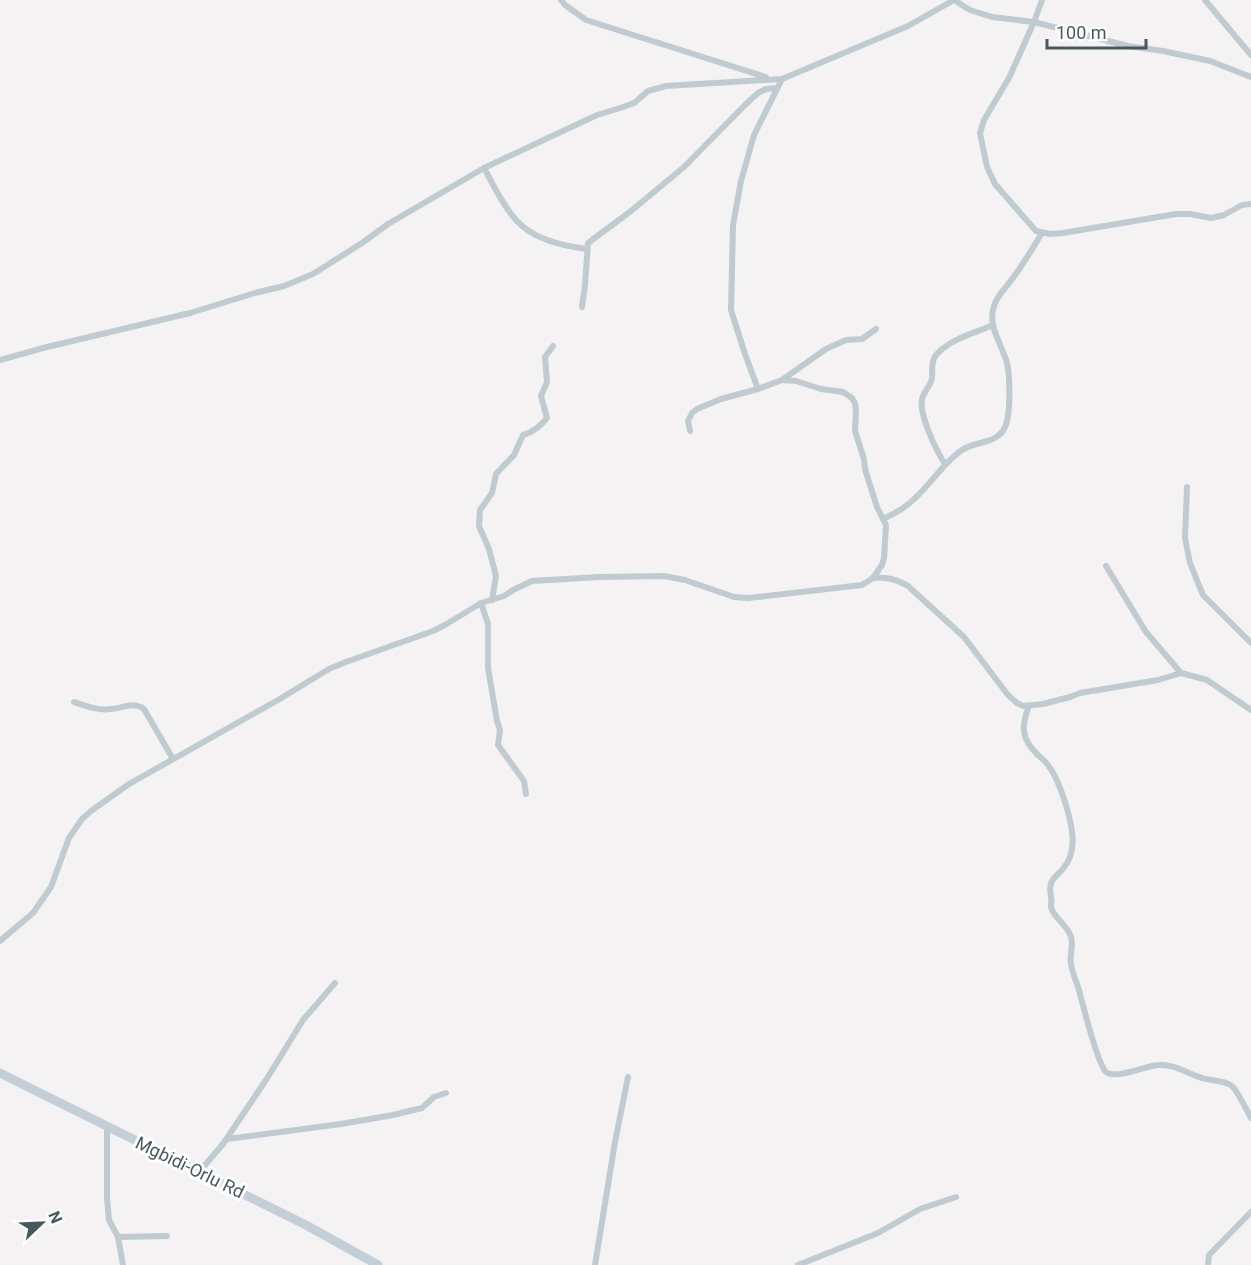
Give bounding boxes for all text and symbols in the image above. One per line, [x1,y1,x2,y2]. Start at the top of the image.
scale bar [1047,12,1146,50]
text: 100 m [1056,22,1107,43]
street label: Mgbidi-Orlu Rd [132,1132,248,1202]
north arrow [12,1193,72,1253]
text: N [44,1208,66,1226]

